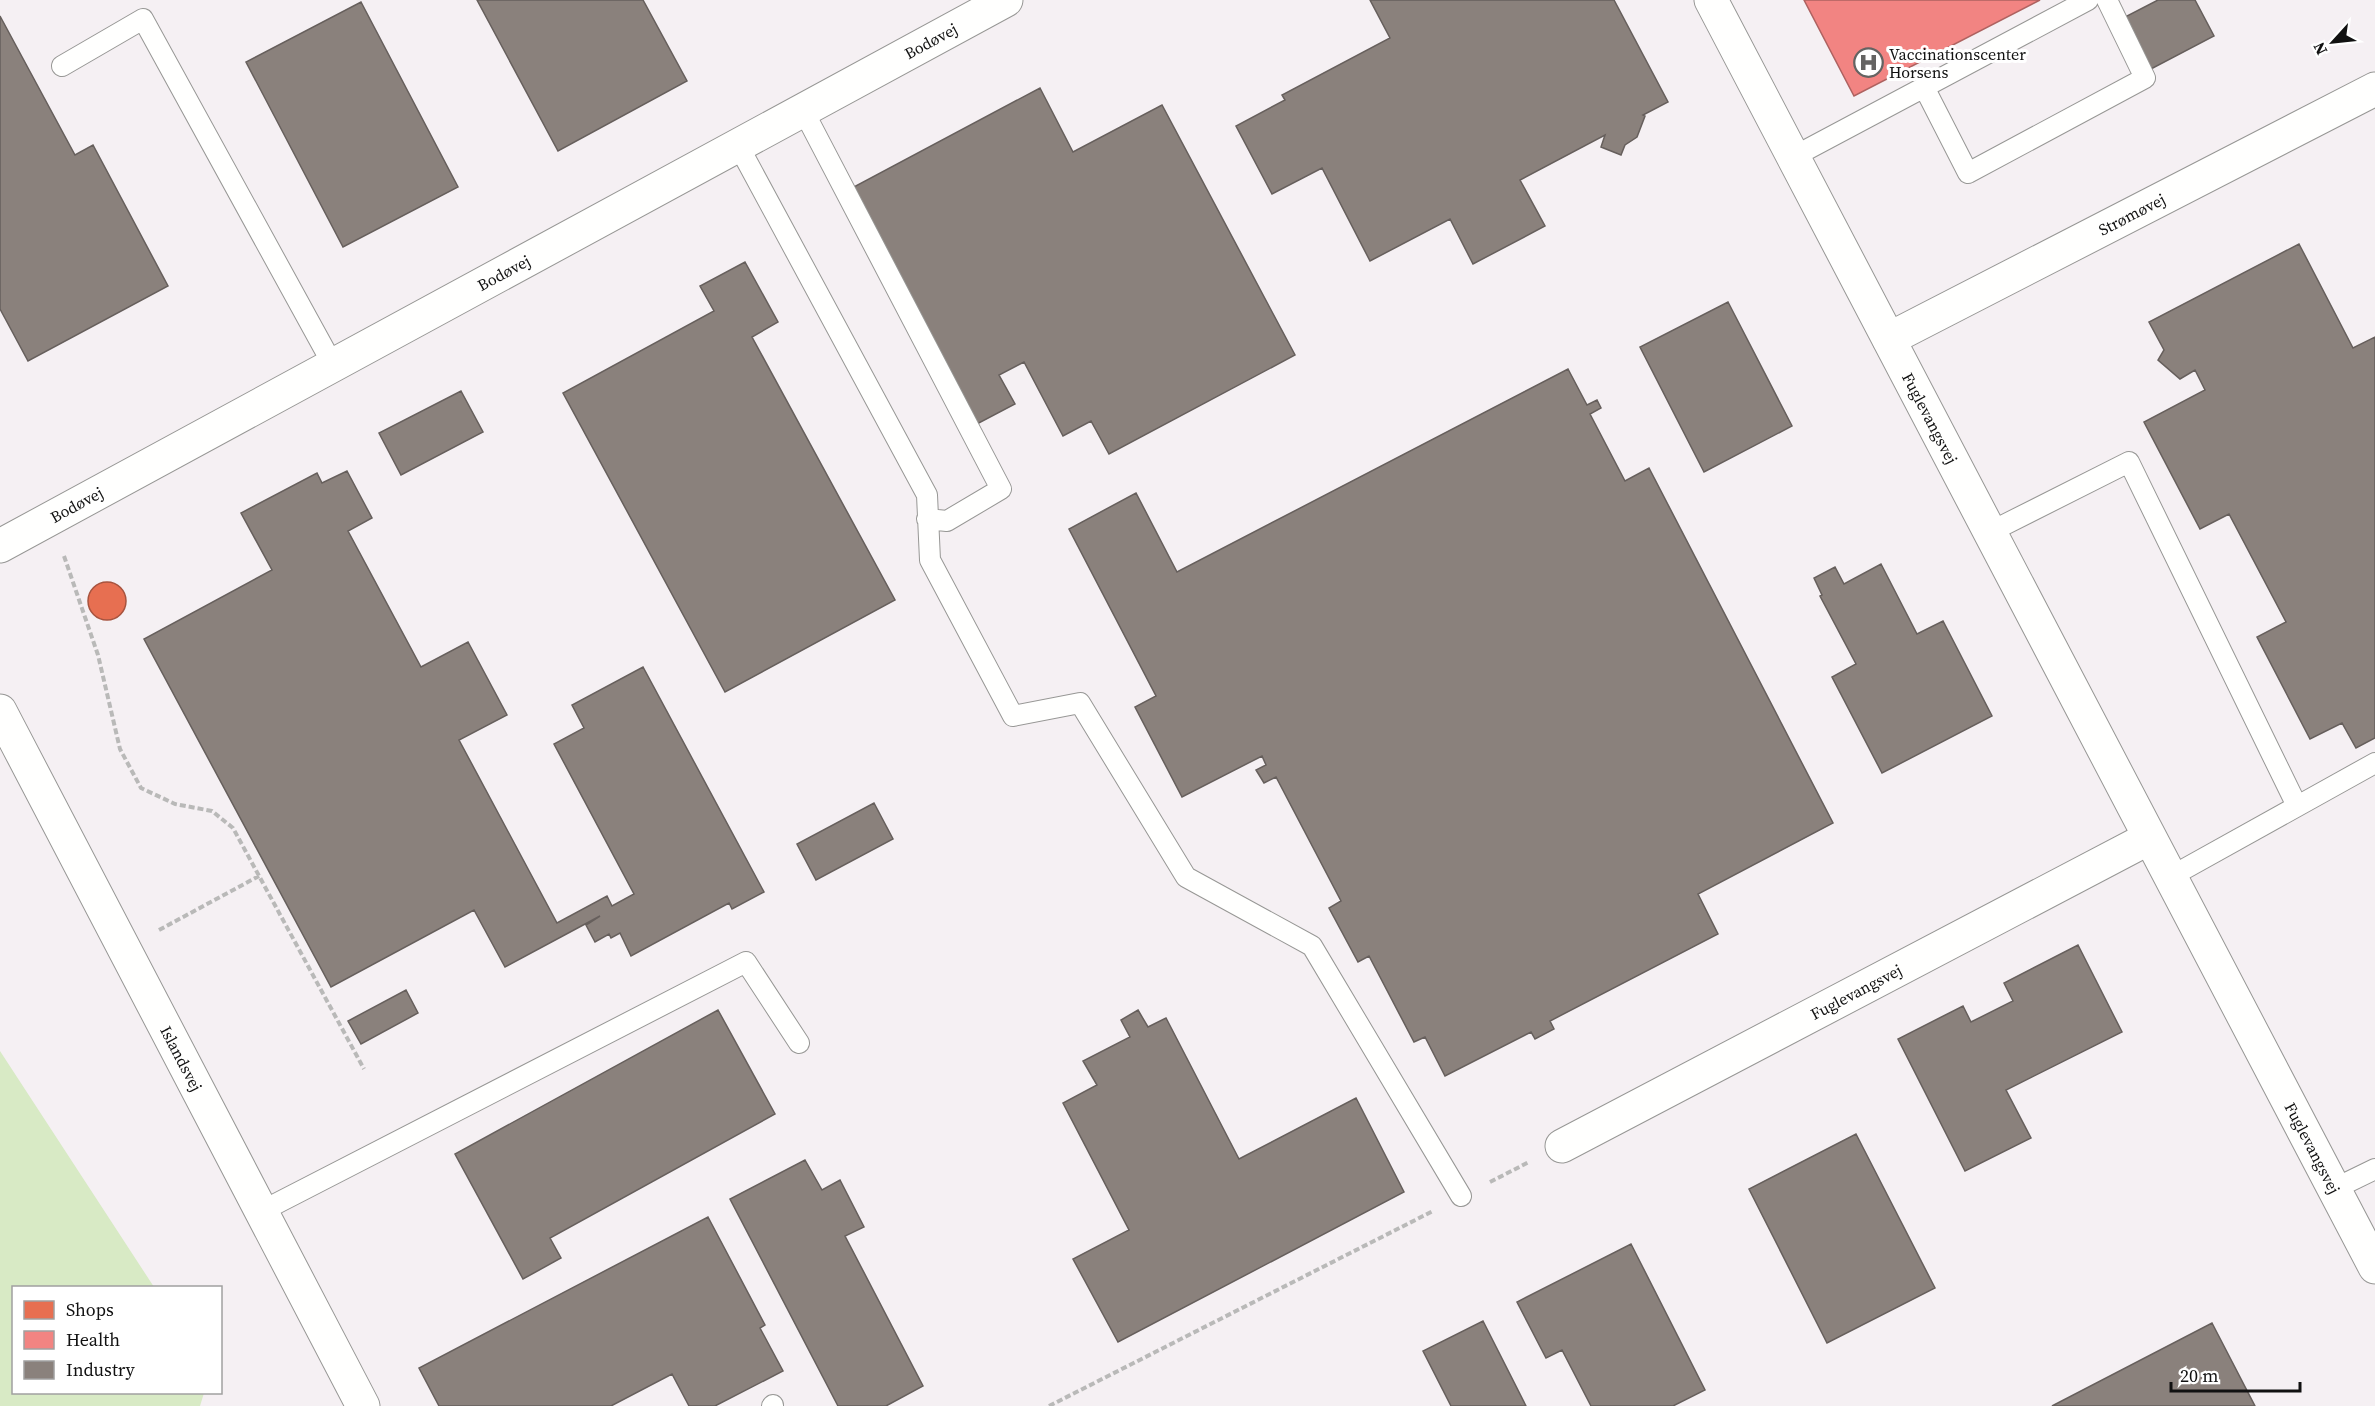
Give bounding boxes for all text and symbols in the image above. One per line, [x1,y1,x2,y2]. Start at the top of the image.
north arrow [2303,12,2363,72]
street label: Bodøvej [900,18,961,64]
text: N [2307,38,2332,59]
place label: Vaccinationscenter Horsens [1889,43,2026,83]
hospital icon: Vaccinationscenter Horsens [1852,47,1884,79]
street label: Strømøvej [2095,188,2169,240]
street label: Bodøvej [473,249,534,296]
street label: Fuglevangsvej [1897,369,1963,468]
street label: Bodøvej [46,481,107,528]
street label: Fuglevangsvej [1806,959,1906,1025]
street label: Islandsvej [155,1022,208,1095]
street label: Fuglevangsvej [2280,1098,2346,1197]
legend [12,1286,222,1394]
text: Shops [66,1297,114,1322]
text: Health [66,1327,120,1352]
scale bar [2171,1355,2300,1393]
text: Industry [66,1357,136,1382]
text: 20 m [2180,1363,2218,1388]

